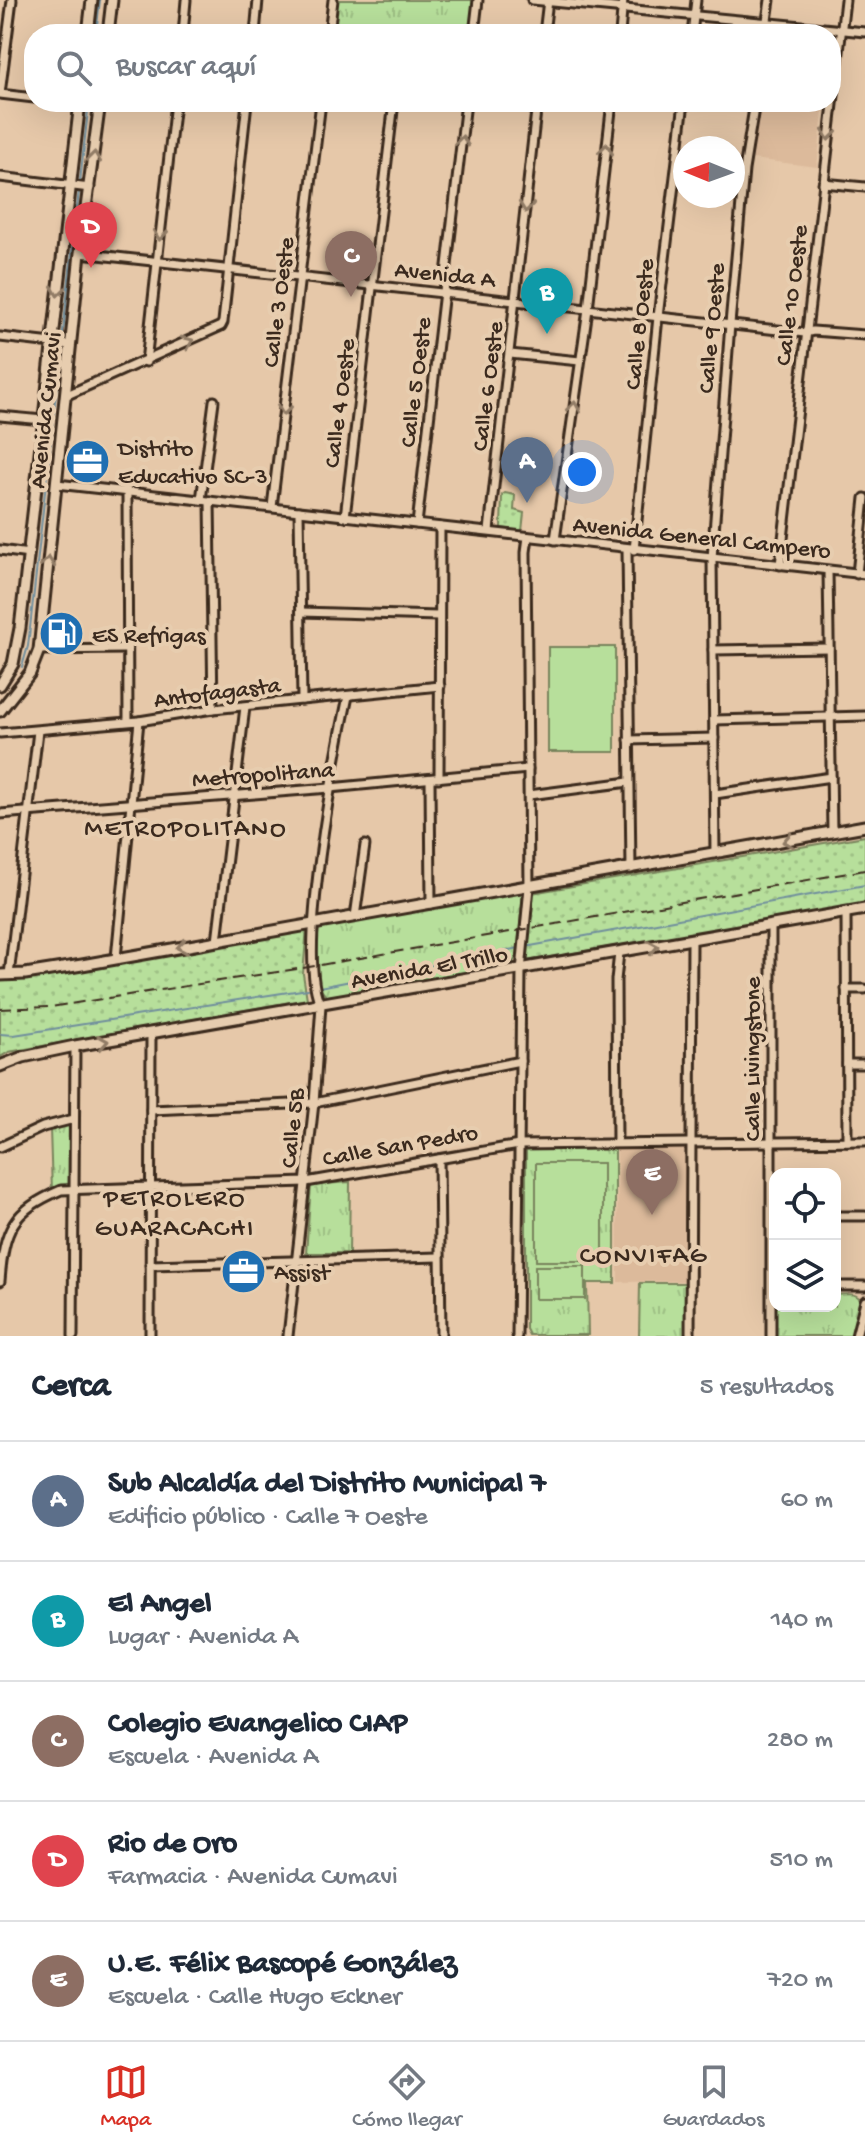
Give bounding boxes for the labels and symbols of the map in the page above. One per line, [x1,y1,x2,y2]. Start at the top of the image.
one-way arrow [821,129,838,142]
one-way arrow [453,134,470,148]
north arrow [673,136,745,208]
one-way arrow [598,142,615,155]
one-way arrow [85,150,102,164]
one-way arrow [518,201,535,214]
pin: D [65,202,117,268]
street label: Calle 10 Oeste [770,223,817,368]
one-way arrow [152,228,169,242]
pin: C [325,231,377,297]
street label: Calle 3 Oeste [258,235,303,369]
street label: Avenida A [393,257,498,296]
street label: Calle 8 Oeste [620,257,663,391]
street label: Calle 9 Oeste [693,261,734,395]
pin: B [521,268,573,334]
one-way arrow [49,285,66,298]
street label: Calle 5 Oeste [395,315,440,449]
street label: Calle 6 Oeste [467,319,512,453]
street label: Avenida Cumavi [25,331,70,490]
one-way arrow [180,336,194,352]
street label: Calle 4 Oeste [319,337,364,470]
one-way arrow [565,400,582,414]
one-way arrow [276,403,293,417]
place label: Distrito Educativo SC-3 [116,436,268,493]
office icon: Distrito Educativo SC-3 [63,437,111,485]
pin: A [501,437,553,503]
your location [562,452,602,492]
street label: Avenida General Campero [571,512,832,567]
one-way arrow [40,555,57,568]
fuel station icon: ES Refrigas [37,610,85,658]
place label: ES Refrigas [92,623,207,652]
street label: Antofagasta [152,672,283,717]
street label: Metropolitana [191,757,336,796]
district label: METROPOLITANO [84,815,288,846]
one-way arrow [782,831,795,848]
one-way arrow [175,938,189,955]
one-way arrow [646,939,660,956]
street label: Avenida El Trillo [349,941,510,998]
street label: Calle Livingstone [740,976,769,1141]
one-way arrow [96,1034,110,1051]
street label: Calle 5B [276,1086,313,1170]
street label: Calle San Pedro [321,1120,481,1175]
pin: E [626,1149,678,1215]
district label: PETROLERO GUARACACHI [95,1185,255,1246]
district label: CONVIFAG [580,1242,708,1273]
office icon: Assist [219,1247,267,1295]
place label: Assist [274,1260,332,1289]

